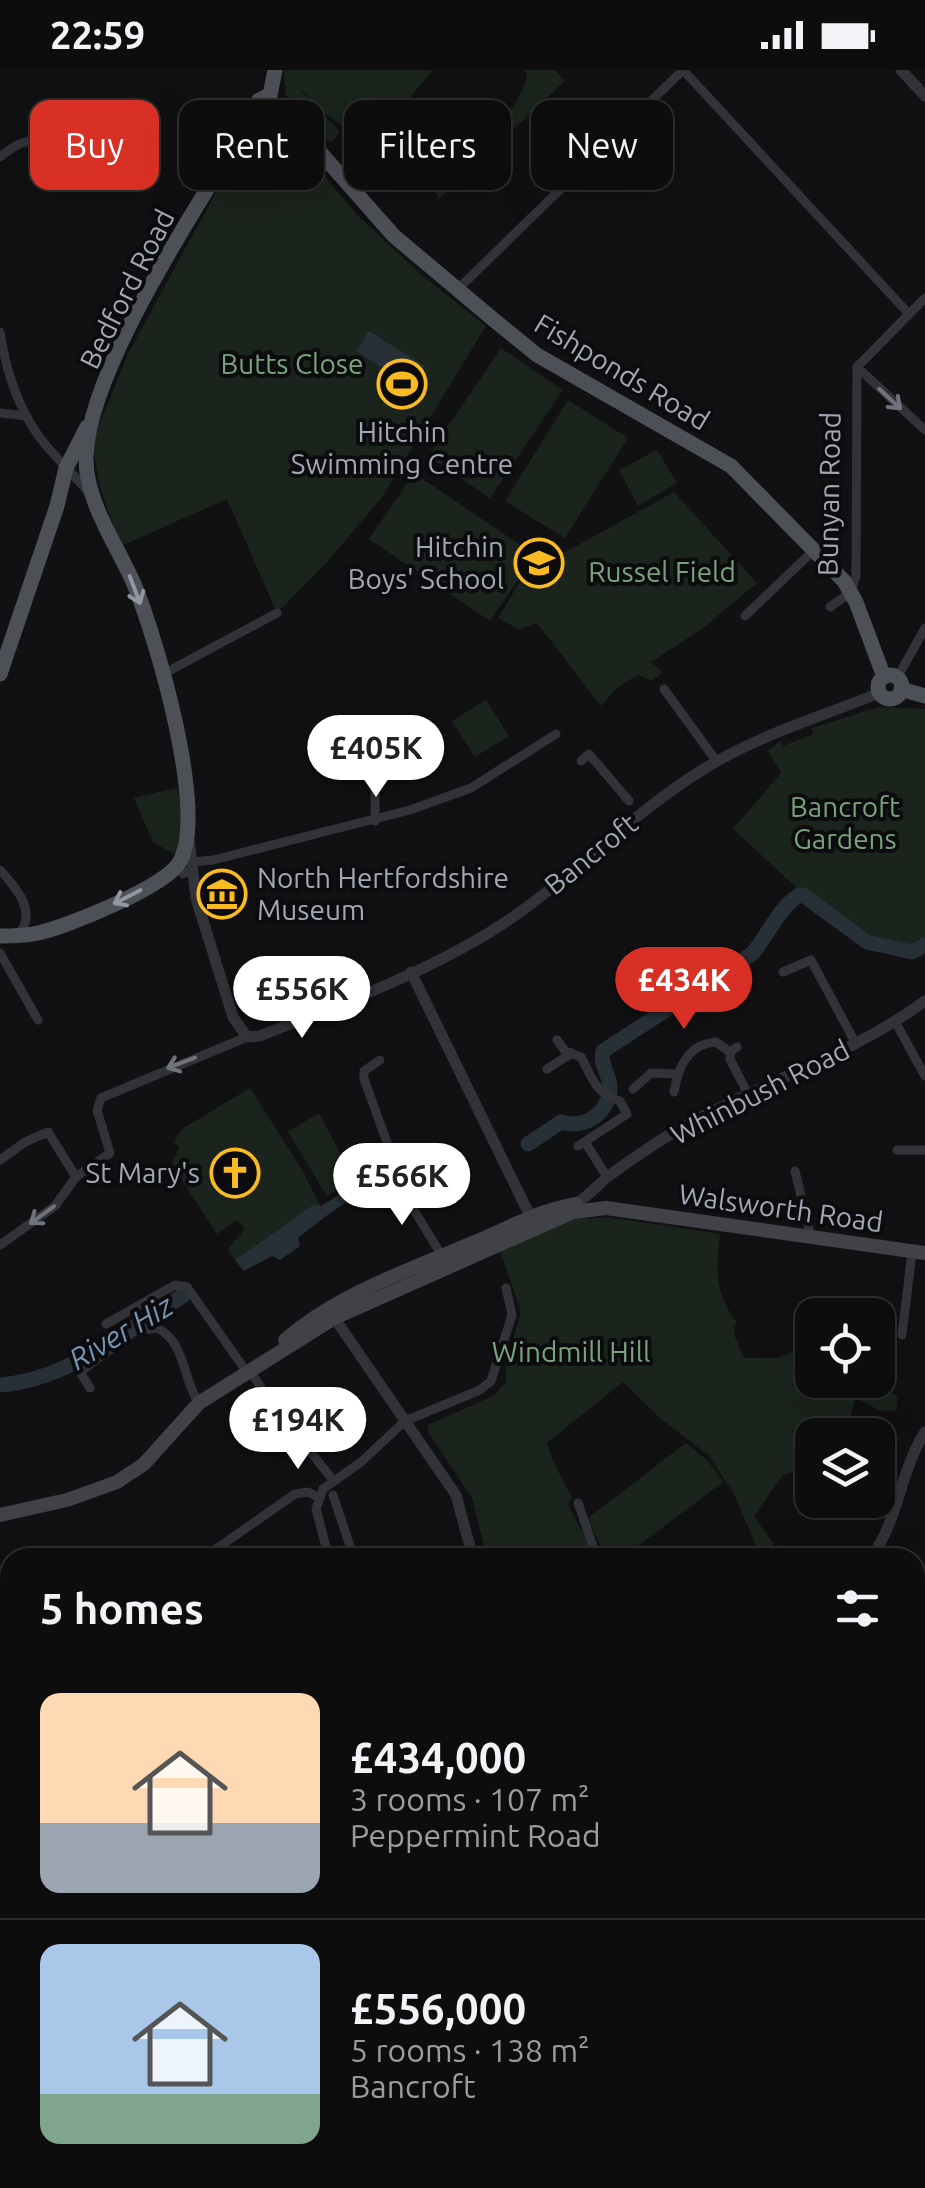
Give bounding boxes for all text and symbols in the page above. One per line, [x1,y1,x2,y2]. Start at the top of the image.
text: 22:59 [50,14,145,56]
chip: Buy [30,100,159,190]
chip: Rent [179,100,324,190]
chip: Filters [344,100,511,190]
chip: New [531,100,673,190]
street label: Bedford Road [73,204,180,374]
street label: Fishponds Road [529,307,715,436]
park label: Butts Close [221,348,363,379]
sports icon: Hitchin Swimming Centre [376,358,428,410]
one-way arrow [878,387,902,411]
street label: Bunyan Road [812,412,845,576]
place label: Hitchin Swimming Centre [291,416,513,479]
place label: Hitchin Boys' School [348,531,504,594]
school or university icon: Hitchin Boys' School [513,537,565,589]
park label: Russel Field [588,556,736,587]
one-way arrow [128,574,146,604]
pin: £405K [306,715,446,800]
text: £405K [329,729,423,765]
park label: Bancroft Gardens [790,791,900,854]
street label: Bancroft [538,807,643,900]
place label: North Hertfordshire Museum [257,862,509,925]
museum icon: North Hertfordshire Museum [196,868,248,920]
one-way arrow [112,888,142,907]
pin: £434K [614,947,754,1032]
pin: £556K [232,956,372,1041]
text: £434K [637,961,731,997]
text: £556K [255,970,349,1006]
street label: Whinbush Road [665,1033,854,1150]
one-way arrow [166,1055,197,1073]
pin: £566K [332,1143,472,1228]
church icon: St Mary's [209,1147,261,1199]
place label: St Mary's [86,1157,200,1188]
text: £566K [355,1157,449,1193]
street label: Walsworth Road [677,1178,885,1237]
one-way arrow [29,1204,56,1225]
water label: River Hiz [63,1287,180,1376]
map controls [795,1298,895,1518]
button: locate [795,1298,895,1398]
park label: Windmill Hill [492,1336,650,1367]
pin: £194K [228,1387,368,1472]
text: £194K [251,1401,345,1437]
button: layers [795,1418,895,1518]
icon: filters [830,1581,885,1636]
text: 5 homes [40,1585,204,1632]
icon: home [120,1733,240,1853]
text: £434,000 [350,1734,526,1781]
text: 3 rooms · 107 m² [350,1781,590,1817]
text: Peppermint Road [350,1817,601,1853]
icon: home [120,1984,240,2104]
text: £556,000 [350,1985,526,2032]
text: 5 rooms · 138 m² [350,2032,590,2068]
text: Bancroft [350,2068,476,2104]

